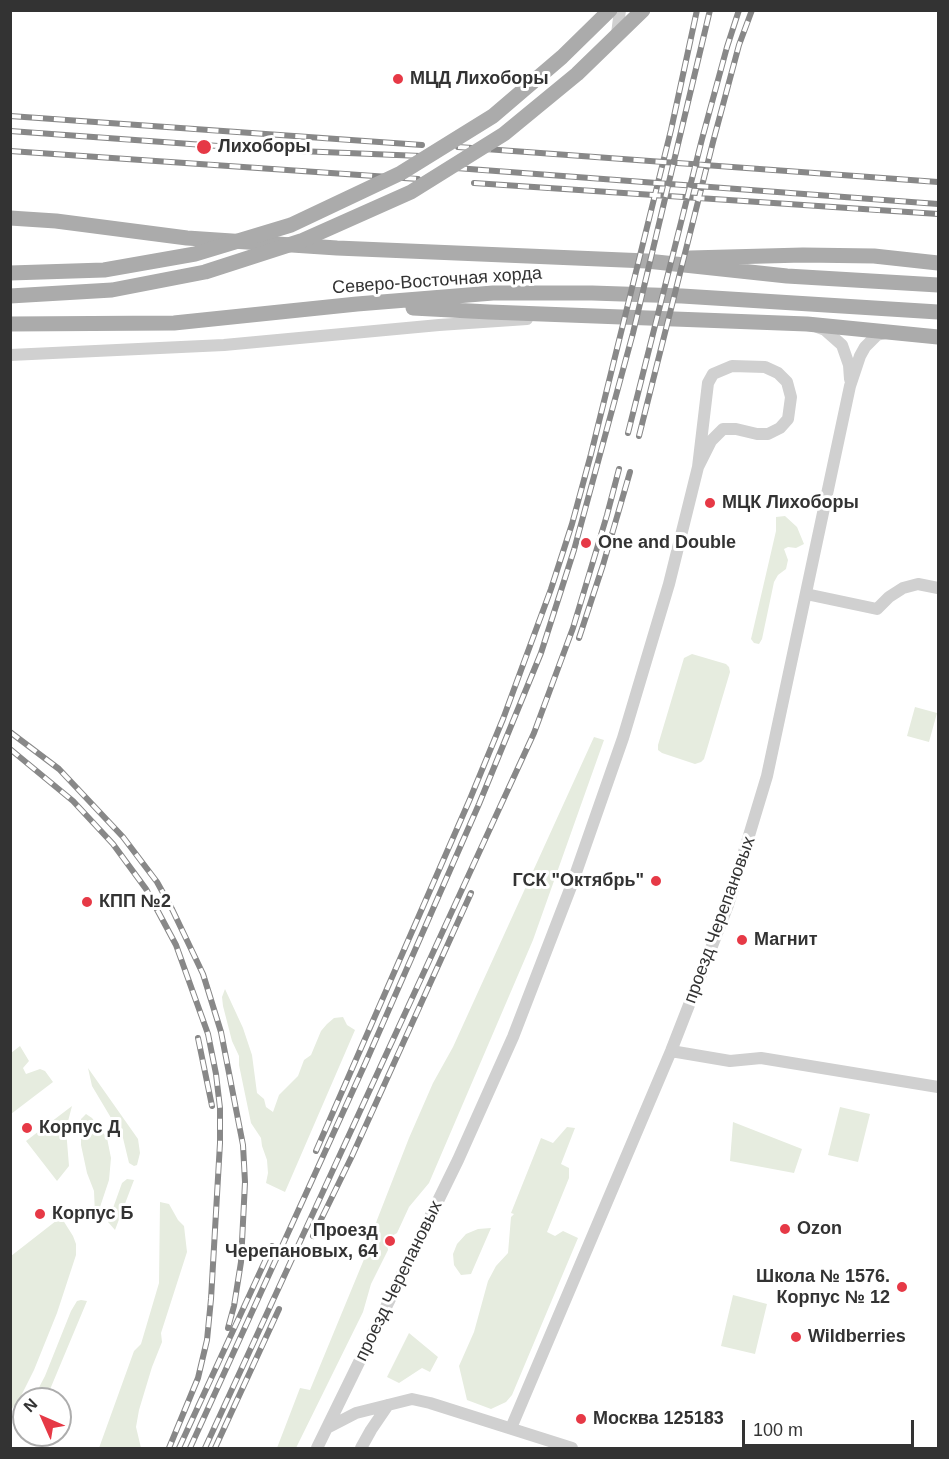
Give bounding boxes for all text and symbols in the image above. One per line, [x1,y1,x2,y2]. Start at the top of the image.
place label: МЦД Лихоборы [410,68,549,90]
marker: МЦД Лихоборы [391,72,405,86]
place label: Лихоборы [218,136,311,158]
marker: Лихоборы [195,138,213,156]
street label: Северо-Восточная хорда [331,263,543,299]
place label: МЦК Лихоборы [722,492,859,514]
marker: МЦК Лихоборы [703,496,717,510]
place label: One and Double [598,532,736,554]
marker: One and Double [579,536,593,550]
street label: проезд Черепановых [680,834,760,1006]
place label: ГСК "Октябрь" [512,870,644,892]
marker: ГСК "Октябрь" [649,874,663,888]
place label: КПП №2 [99,891,171,913]
marker: КПП №2 [80,895,94,909]
place label: Магнит [754,929,817,951]
marker: Магнит [735,933,749,947]
place label: Корпус Д [39,1117,120,1139]
marker: Корпус Д [20,1121,34,1135]
street label: проезд Черепановых [351,1197,447,1365]
place label: Корпус Б [52,1203,133,1225]
marker: Корпус Б [33,1207,47,1221]
place label: Ozon [797,1218,842,1240]
place label: Проезд Черепановых, 64 [225,1220,378,1262]
marker: Ozon [778,1222,792,1236]
marker: Проезд Черепановых, 64 [383,1234,397,1248]
place label: Школа № 1576. Корпус № 12 [756,1266,890,1308]
marker: Школа № 1576. Корпус № 12 [895,1280,909,1294]
place label: Wildberries [808,1326,906,1348]
marker: Wildberries [789,1330,803,1344]
north arrow [12,1387,72,1447]
text: N [20,1395,40,1415]
place label: Москва 125183 [593,1408,724,1430]
scale bar [745,1408,918,1446]
marker: Москва 125183 [574,1412,588,1426]
text: 100 m [753,1420,803,1440]

